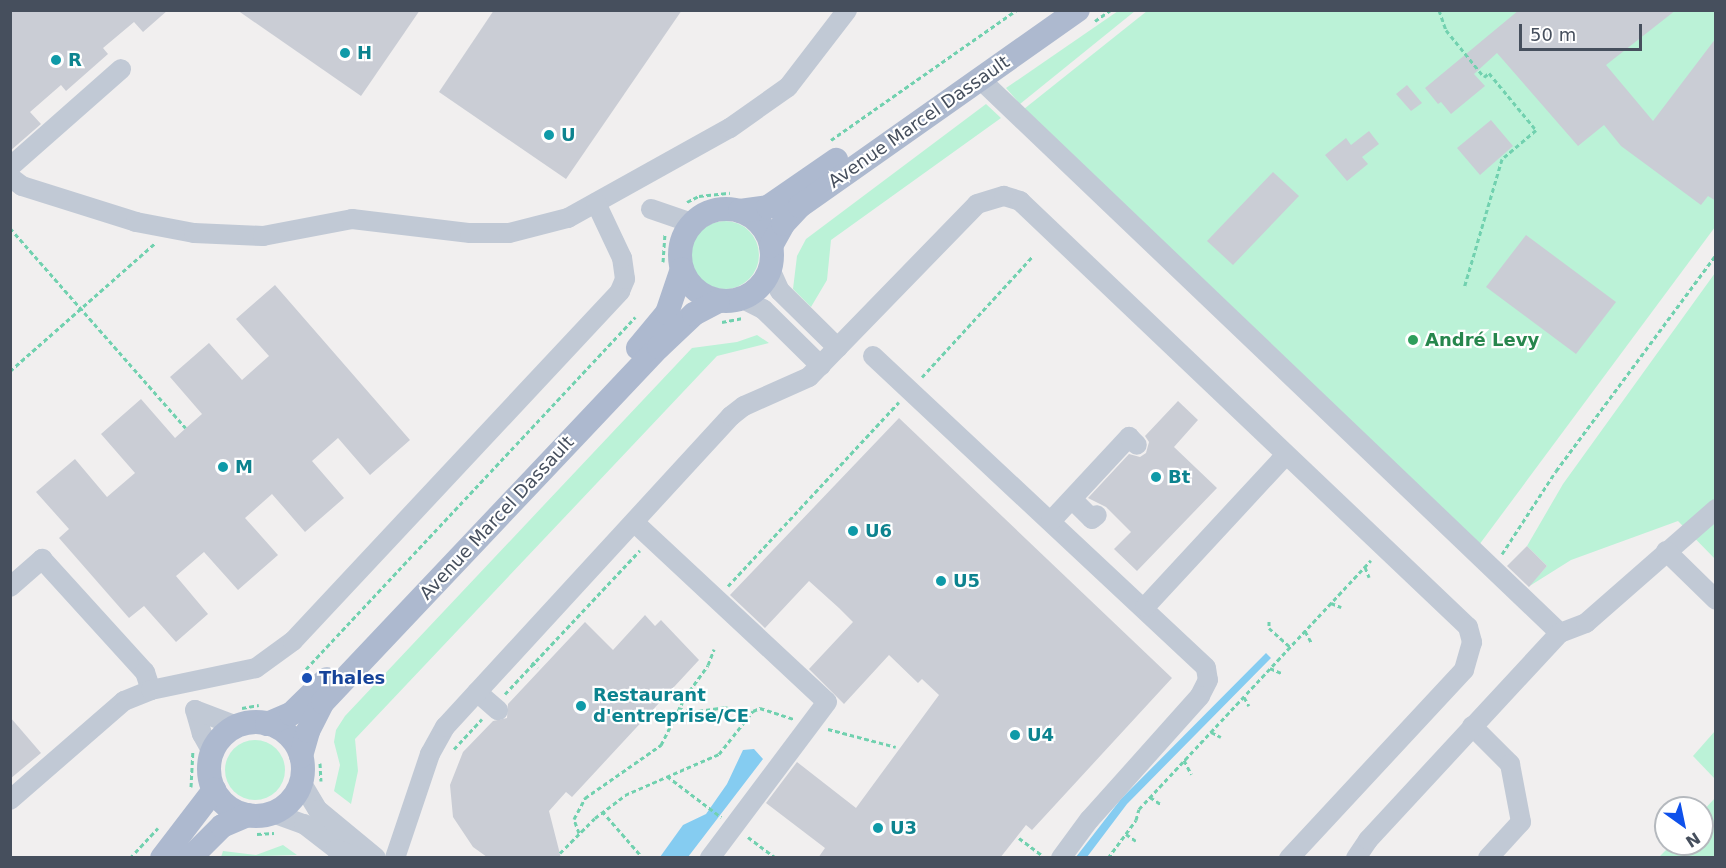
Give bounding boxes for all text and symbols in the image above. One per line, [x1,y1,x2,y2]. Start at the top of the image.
scale bar [1522,12,1645,50]
text: 50 m [1530,24,1576,45]
place label: H [357,42,372,64]
marker: H [338,46,352,60]
place label: R [68,49,82,71]
street label: Avenue Marcel Dassault [824,51,1014,193]
marker: R [49,53,63,67]
place label: U [561,124,576,146]
marker: U [542,128,556,142]
place label: André Levy [1425,329,1539,351]
marker: André Levy [1406,333,1420,347]
street label: Avenue Marcel Dassault [415,432,579,604]
place label: M [235,456,253,478]
marker: M [216,460,230,474]
place label: Bt [1168,466,1190,488]
marker: Bt [1149,470,1163,484]
place label: U6 [865,520,892,542]
marker: U6 [846,524,860,538]
place label: U5 [953,570,980,592]
marker: U5 [934,574,948,588]
place label: Thales [319,667,385,689]
marker: Thales [300,671,314,685]
place label: Restaurant d'entreprise/CE [593,685,749,728]
marker: Restaurant d'entreprise/CE [574,699,588,713]
place label: U4 [1027,724,1054,746]
marker: U4 [1008,728,1022,742]
north arrow [1654,796,1714,856]
place label: U3 [890,817,917,839]
marker: U3 [871,821,885,835]
text: N [1682,828,1704,851]

